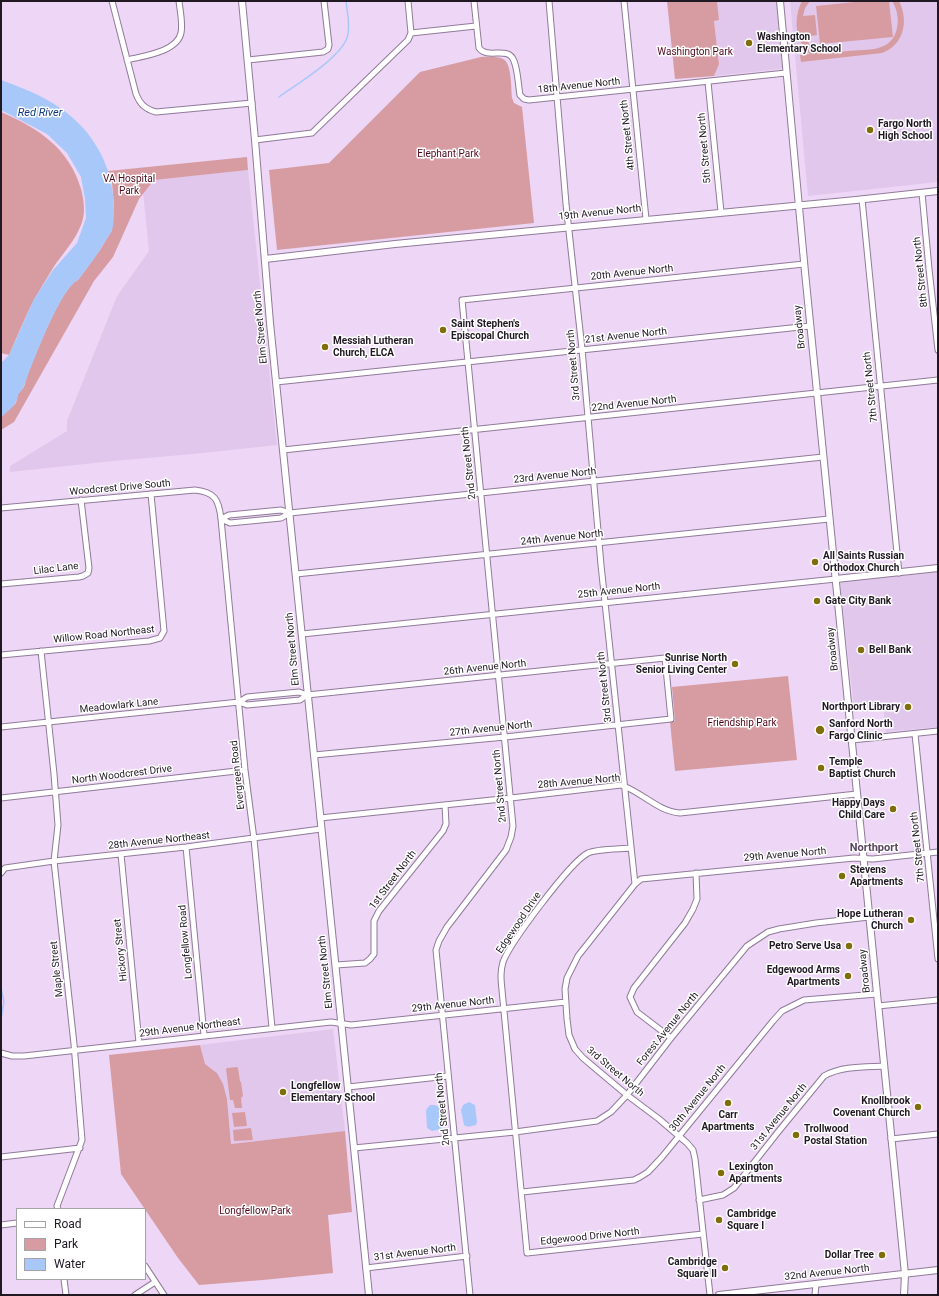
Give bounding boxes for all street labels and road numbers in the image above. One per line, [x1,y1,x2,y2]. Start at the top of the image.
street label: 18th Avenue North [537,76,621,96]
street label: 4th Street North [618,99,638,171]
street label: 5th Street North [696,112,714,184]
street label: 19th Avenue North [558,203,642,223]
street label: 8th Street North [911,236,931,308]
street label: 20th Avenue North [590,263,674,283]
street label: Elm Street North [252,290,270,364]
street label: Broadway [792,305,808,349]
street label: 21st Avenue North [584,326,668,346]
street label: 3rd Street North [565,329,583,401]
street label: 7th Street North [861,351,881,423]
street label: 22nd Avenue North [591,394,677,414]
street label: 2nd Street North [459,426,479,500]
street label: 23rd Avenue North [513,466,597,486]
street label: Woodcrest Drive South [69,478,171,498]
street label: 24th Avenue North [520,528,604,548]
street label: Lilac Lane [33,560,79,578]
street label: 25th Avenue North [577,581,661,601]
street label: Elm Street North [284,612,302,686]
street label: Willow Road Northeast [53,624,155,646]
street label: Broadway [825,627,841,671]
street label: 3rd Street North [595,651,615,723]
street label: 26th Avenue North [443,658,527,678]
street label: Meadowlark Lane [79,696,159,716]
street label: 27th Avenue North [449,719,533,739]
street label: Evergreen Road [228,740,248,810]
street label: 2nd Street North [491,749,509,823]
street label: North Woodcrest Drive [71,763,173,787]
street label: 28th Avenue North [537,772,621,792]
street label: 7th Street North [908,811,928,883]
street label: 28th Avenue Northeast [108,830,210,852]
street label: 29th Avenue North [743,845,827,865]
street label: 1st Street North [367,848,419,912]
street label: Edgewood Drive [494,890,544,956]
street label: Longfellow Road [177,904,195,980]
street label: Hickory Street [112,918,130,982]
street label: Elm Street North [316,935,336,1009]
street label: Maple Street [48,940,66,998]
street label: Broadway [857,949,873,993]
street label: Forest Avenue North [635,990,701,1068]
street label: 29th Avenue North [411,995,495,1015]
street label: 29th Avenue Northeast [139,1016,241,1040]
street label: 3rd Street North [584,1045,646,1099]
street label: 30th Avenue North [667,1062,729,1134]
street label: 2nd Street North [433,1072,453,1146]
street label: 31st Avenue North [748,1081,810,1153]
street label: Edgewood Drive North [540,1226,640,1248]
street label: 31st Avenue North [373,1242,457,1264]
street label: 32nd Avenue North [784,1263,870,1283]

